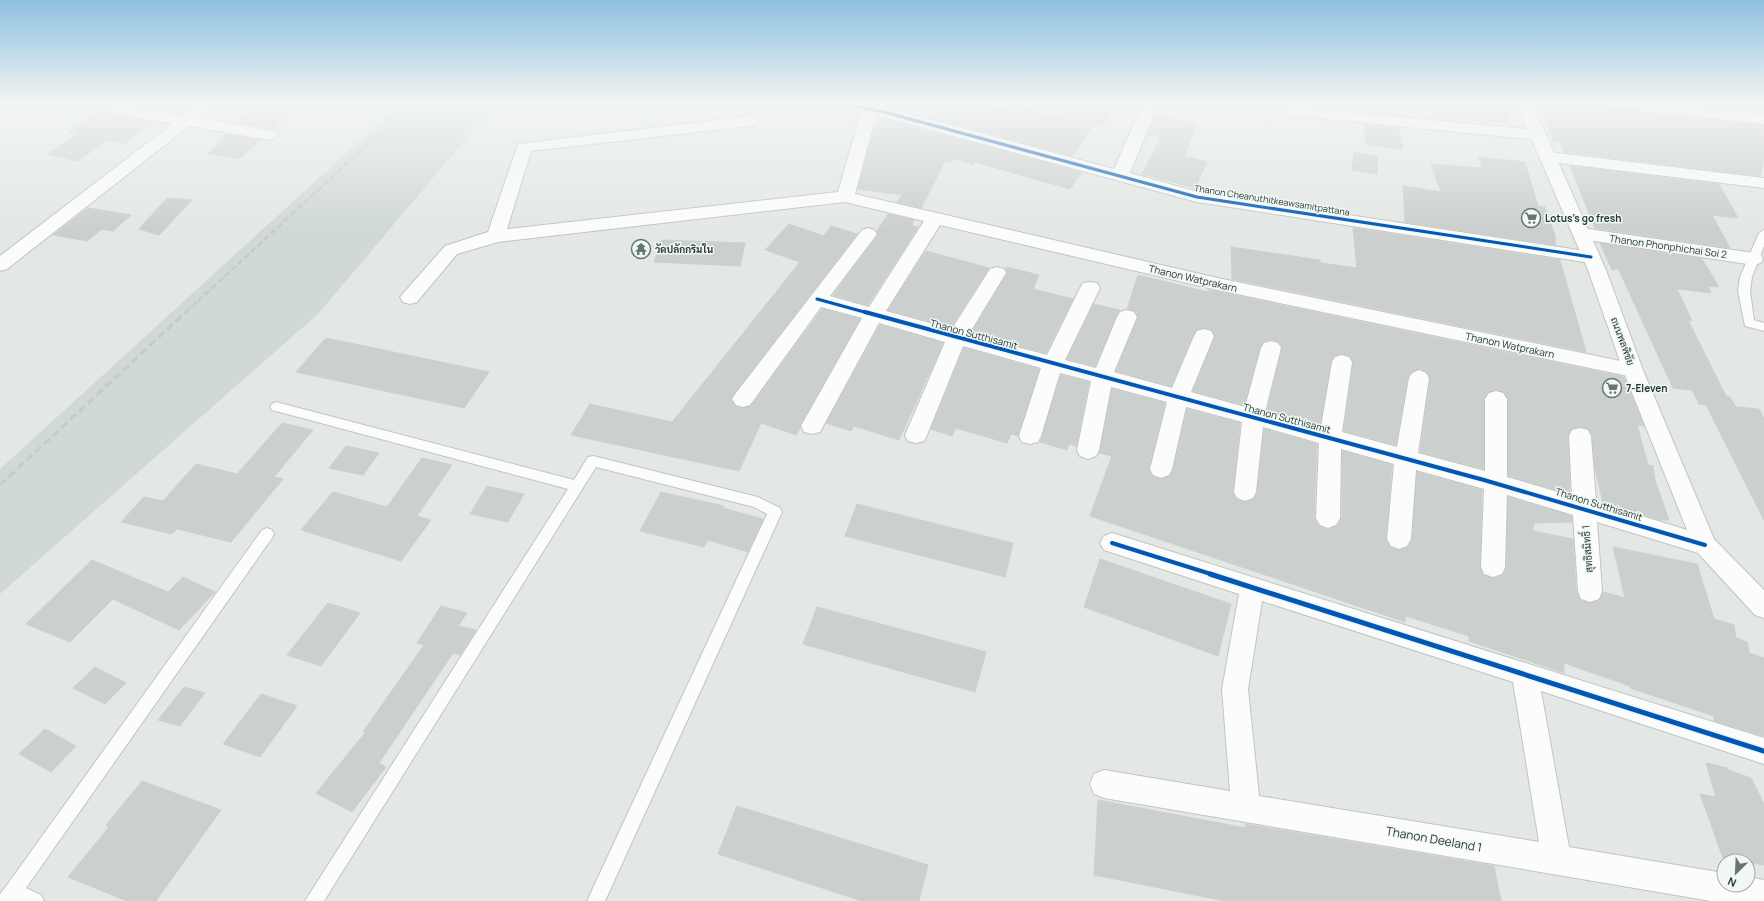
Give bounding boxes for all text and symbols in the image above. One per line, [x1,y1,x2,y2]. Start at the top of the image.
street label: Thanon Cheanuthitkeawsamitpattana [1193,181,1351,219]
supermarket icon: Lotus's go fresh [1520,207,1542,229]
place label: Lotus's go fresh [1545,211,1621,225]
street label: Thanon Phonphichai Soi 2 [1608,231,1728,261]
temple icon: วัดปลักกริมใน [630,238,652,260]
place label: วัดปลักกริมใน [655,242,714,256]
street label: Thanon Watprakarn [1147,261,1239,295]
street label: ถนนพลพิชัย [1608,315,1638,367]
street label: Thanon Sutthisamit [928,316,1020,352]
street label: Thanon Watprakarn [1464,329,1556,361]
supermarket icon: 7-Eleven [1601,377,1623,399]
place label: 7-Eleven [1626,381,1667,395]
street label: Thanon Sutthisamit [1241,400,1333,436]
street label: Thanon Sutthisamit [1554,484,1644,524]
street label: สุทธิสมิทธิ์ 1 [1577,525,1597,573]
street label: Thanon Deeland 1 [1385,822,1483,856]
north arrow [1716,853,1756,893]
text: N [1725,874,1738,891]

